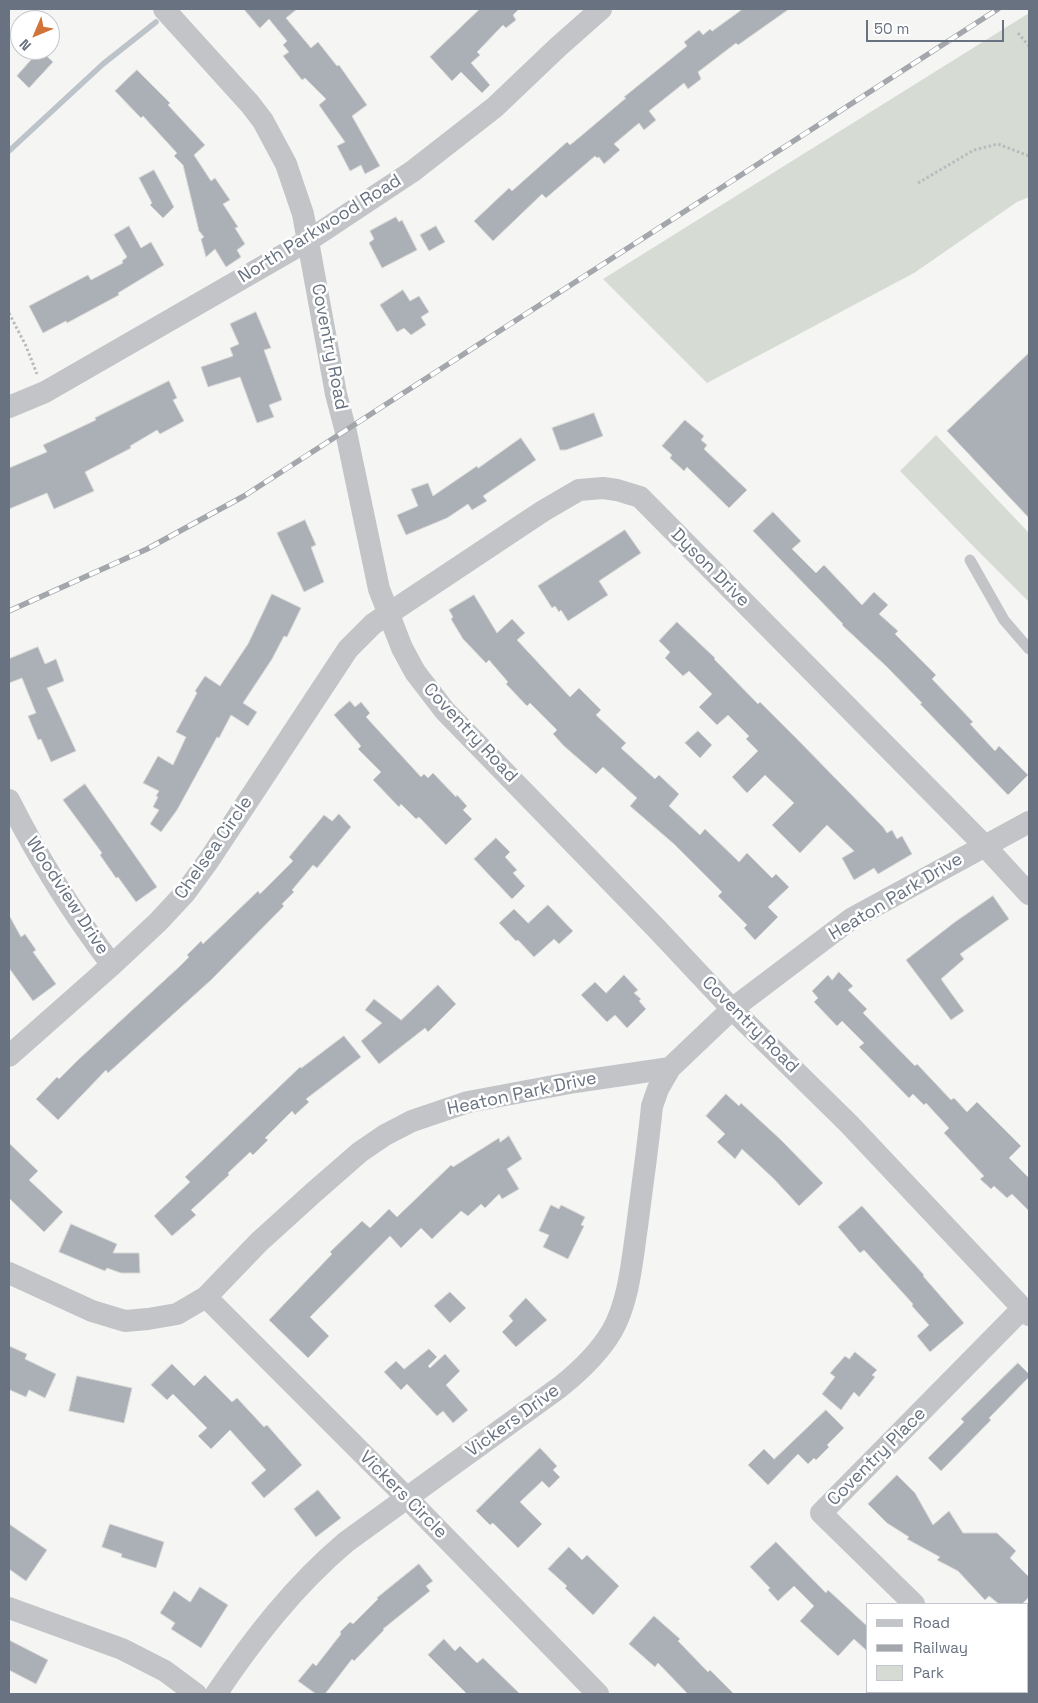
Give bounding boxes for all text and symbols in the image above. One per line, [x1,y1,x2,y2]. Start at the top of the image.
north arrow [10,10,60,60]
scale bar [868,10,1006,42]
text: 50 m [874,19,909,38]
text: N [15,35,35,55]
street label: North Parkwood Road [235,170,405,288]
street label: Coventry Road [306,282,352,412]
street label: Dyson Drive [666,524,754,612]
street label: Coventry Road [418,679,522,787]
street label: Chelsea Circle [170,792,258,904]
street label: Woodview Drive [21,833,113,959]
street label: Heaton Park Drive [825,849,967,945]
street label: Coventry Road [697,972,803,1078]
street label: Heaton Park Drive [445,1068,599,1120]
street label: Vickers Drive [462,1380,564,1462]
street label: Coventry Place [823,1403,931,1511]
street label: Vickers Circle [355,1447,451,1543]
legend [866,1603,1028,1693]
text: Road [913,1613,950,1632]
text: Railway [913,1638,968,1657]
text: Park [913,1663,944,1682]

